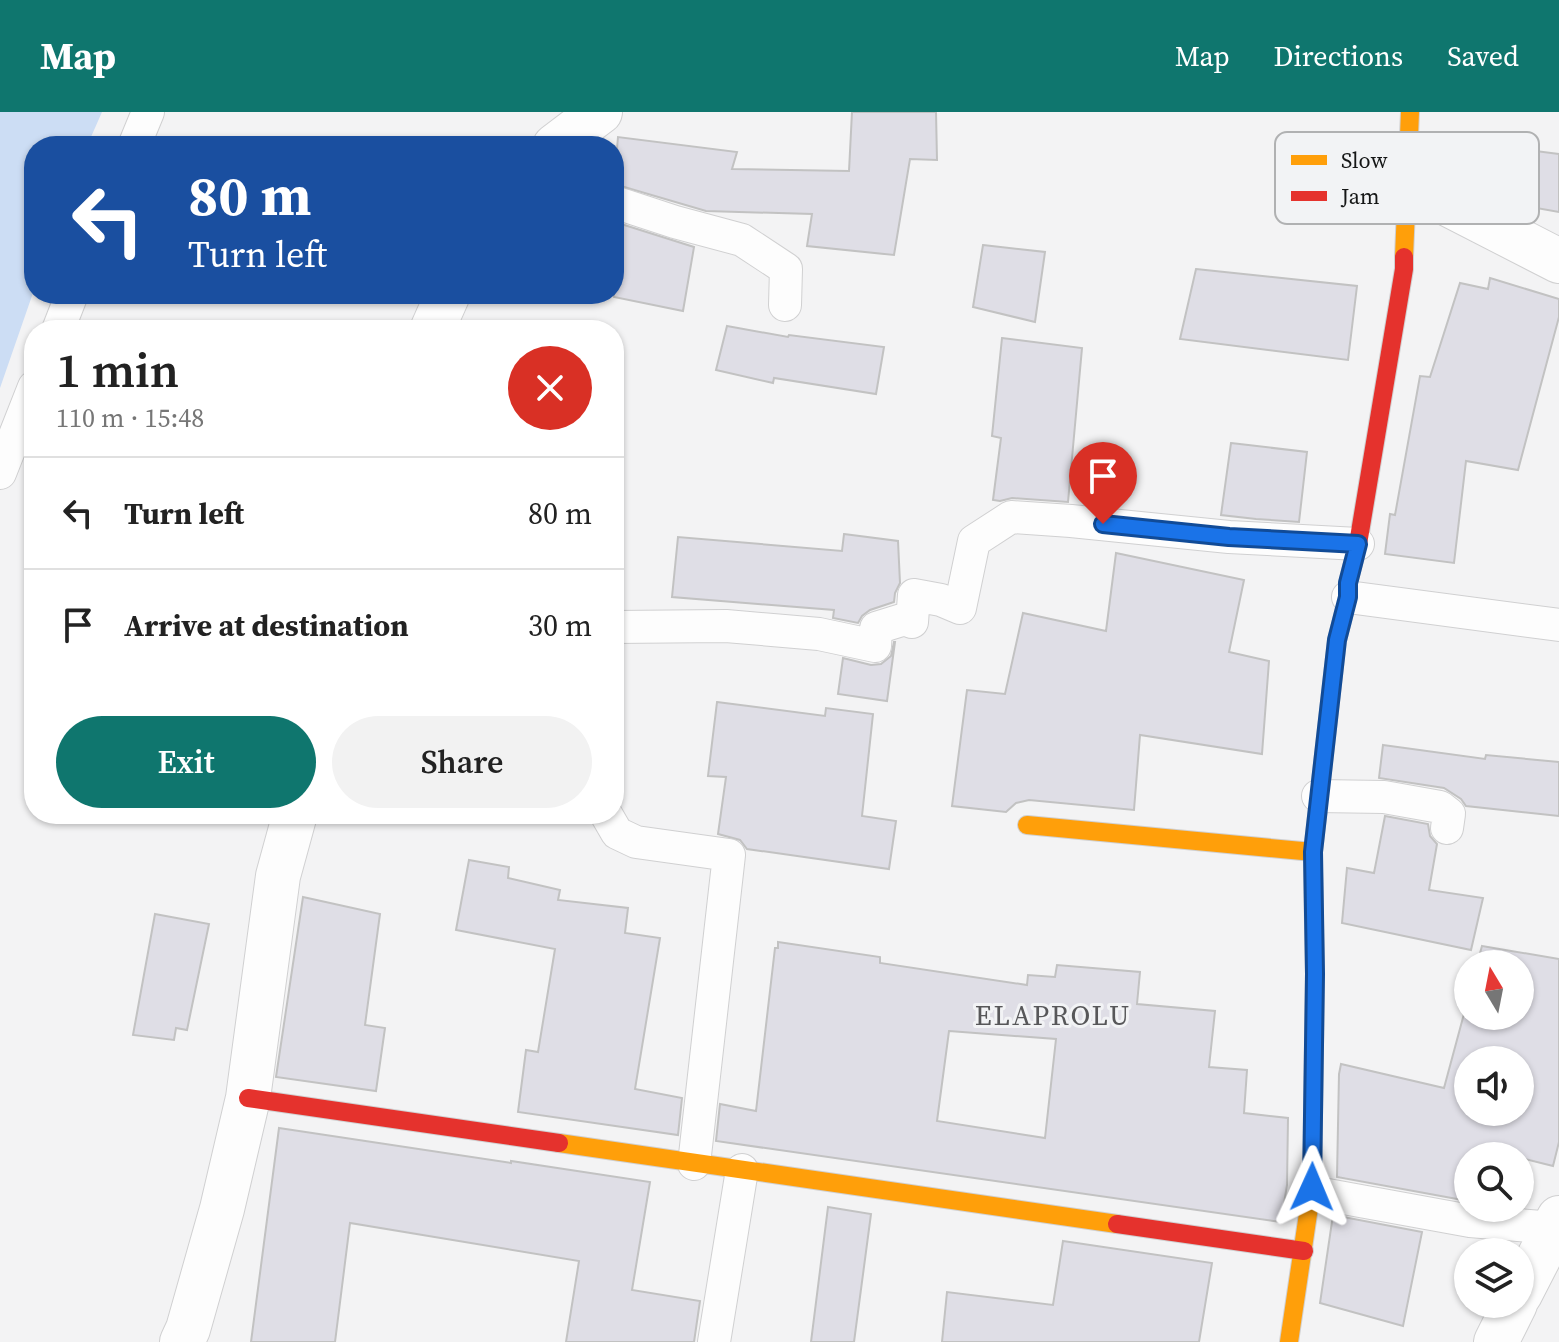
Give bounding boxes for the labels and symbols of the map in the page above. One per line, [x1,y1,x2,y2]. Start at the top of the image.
legend [1275,132,1539,224]
text: Slow [1341,145,1388,175]
text: Jam [1340,181,1380,211]
pin [1069,442,1137,524]
north arrow [1454,950,1534,1030]
district label: ELAPROLU [975,996,1131,1034]
position arrow [1270,1145,1354,1229]

